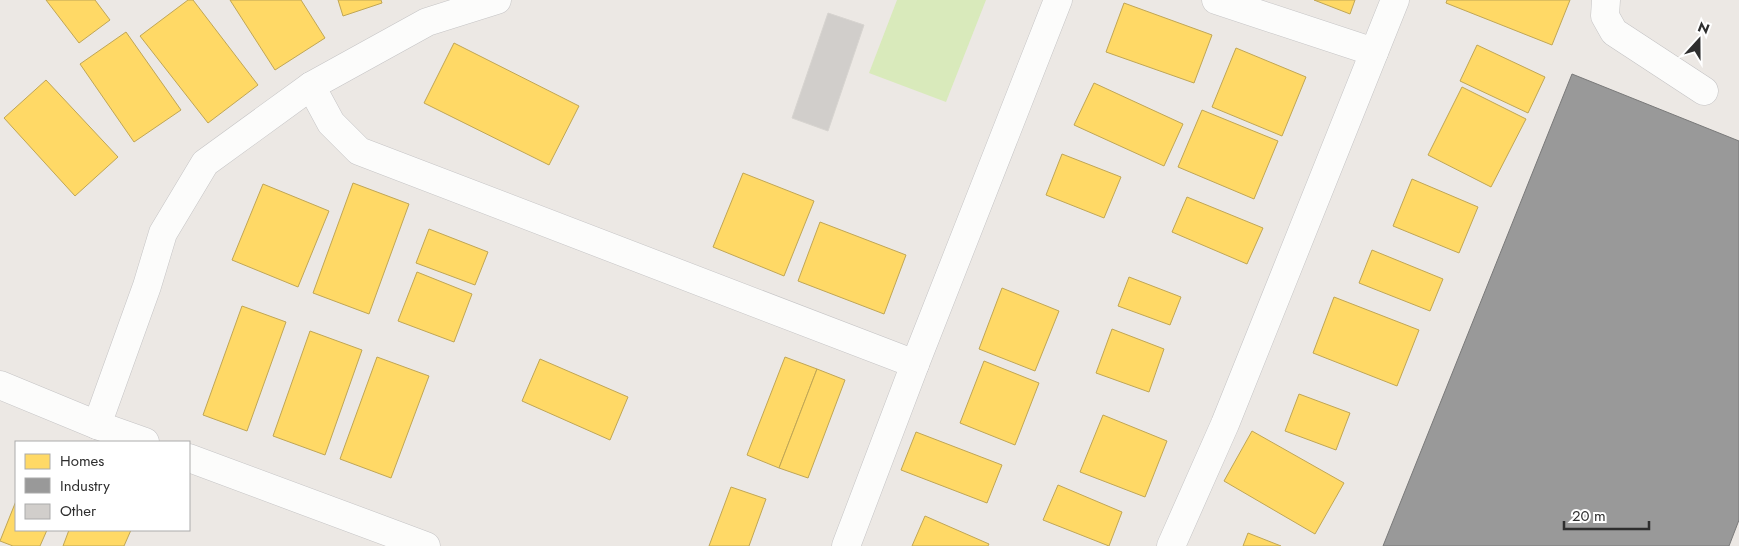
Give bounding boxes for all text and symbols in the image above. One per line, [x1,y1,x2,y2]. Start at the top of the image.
north arrow [1674,15,1724,65]
text: N [1695,17,1712,39]
legend [15,441,190,531]
text: Homes [60,450,104,472]
text: Industry [60,475,110,497]
scale bar [1564,498,1649,530]
text: Other [60,500,97,522]
text: 20 m [1572,505,1606,527]

